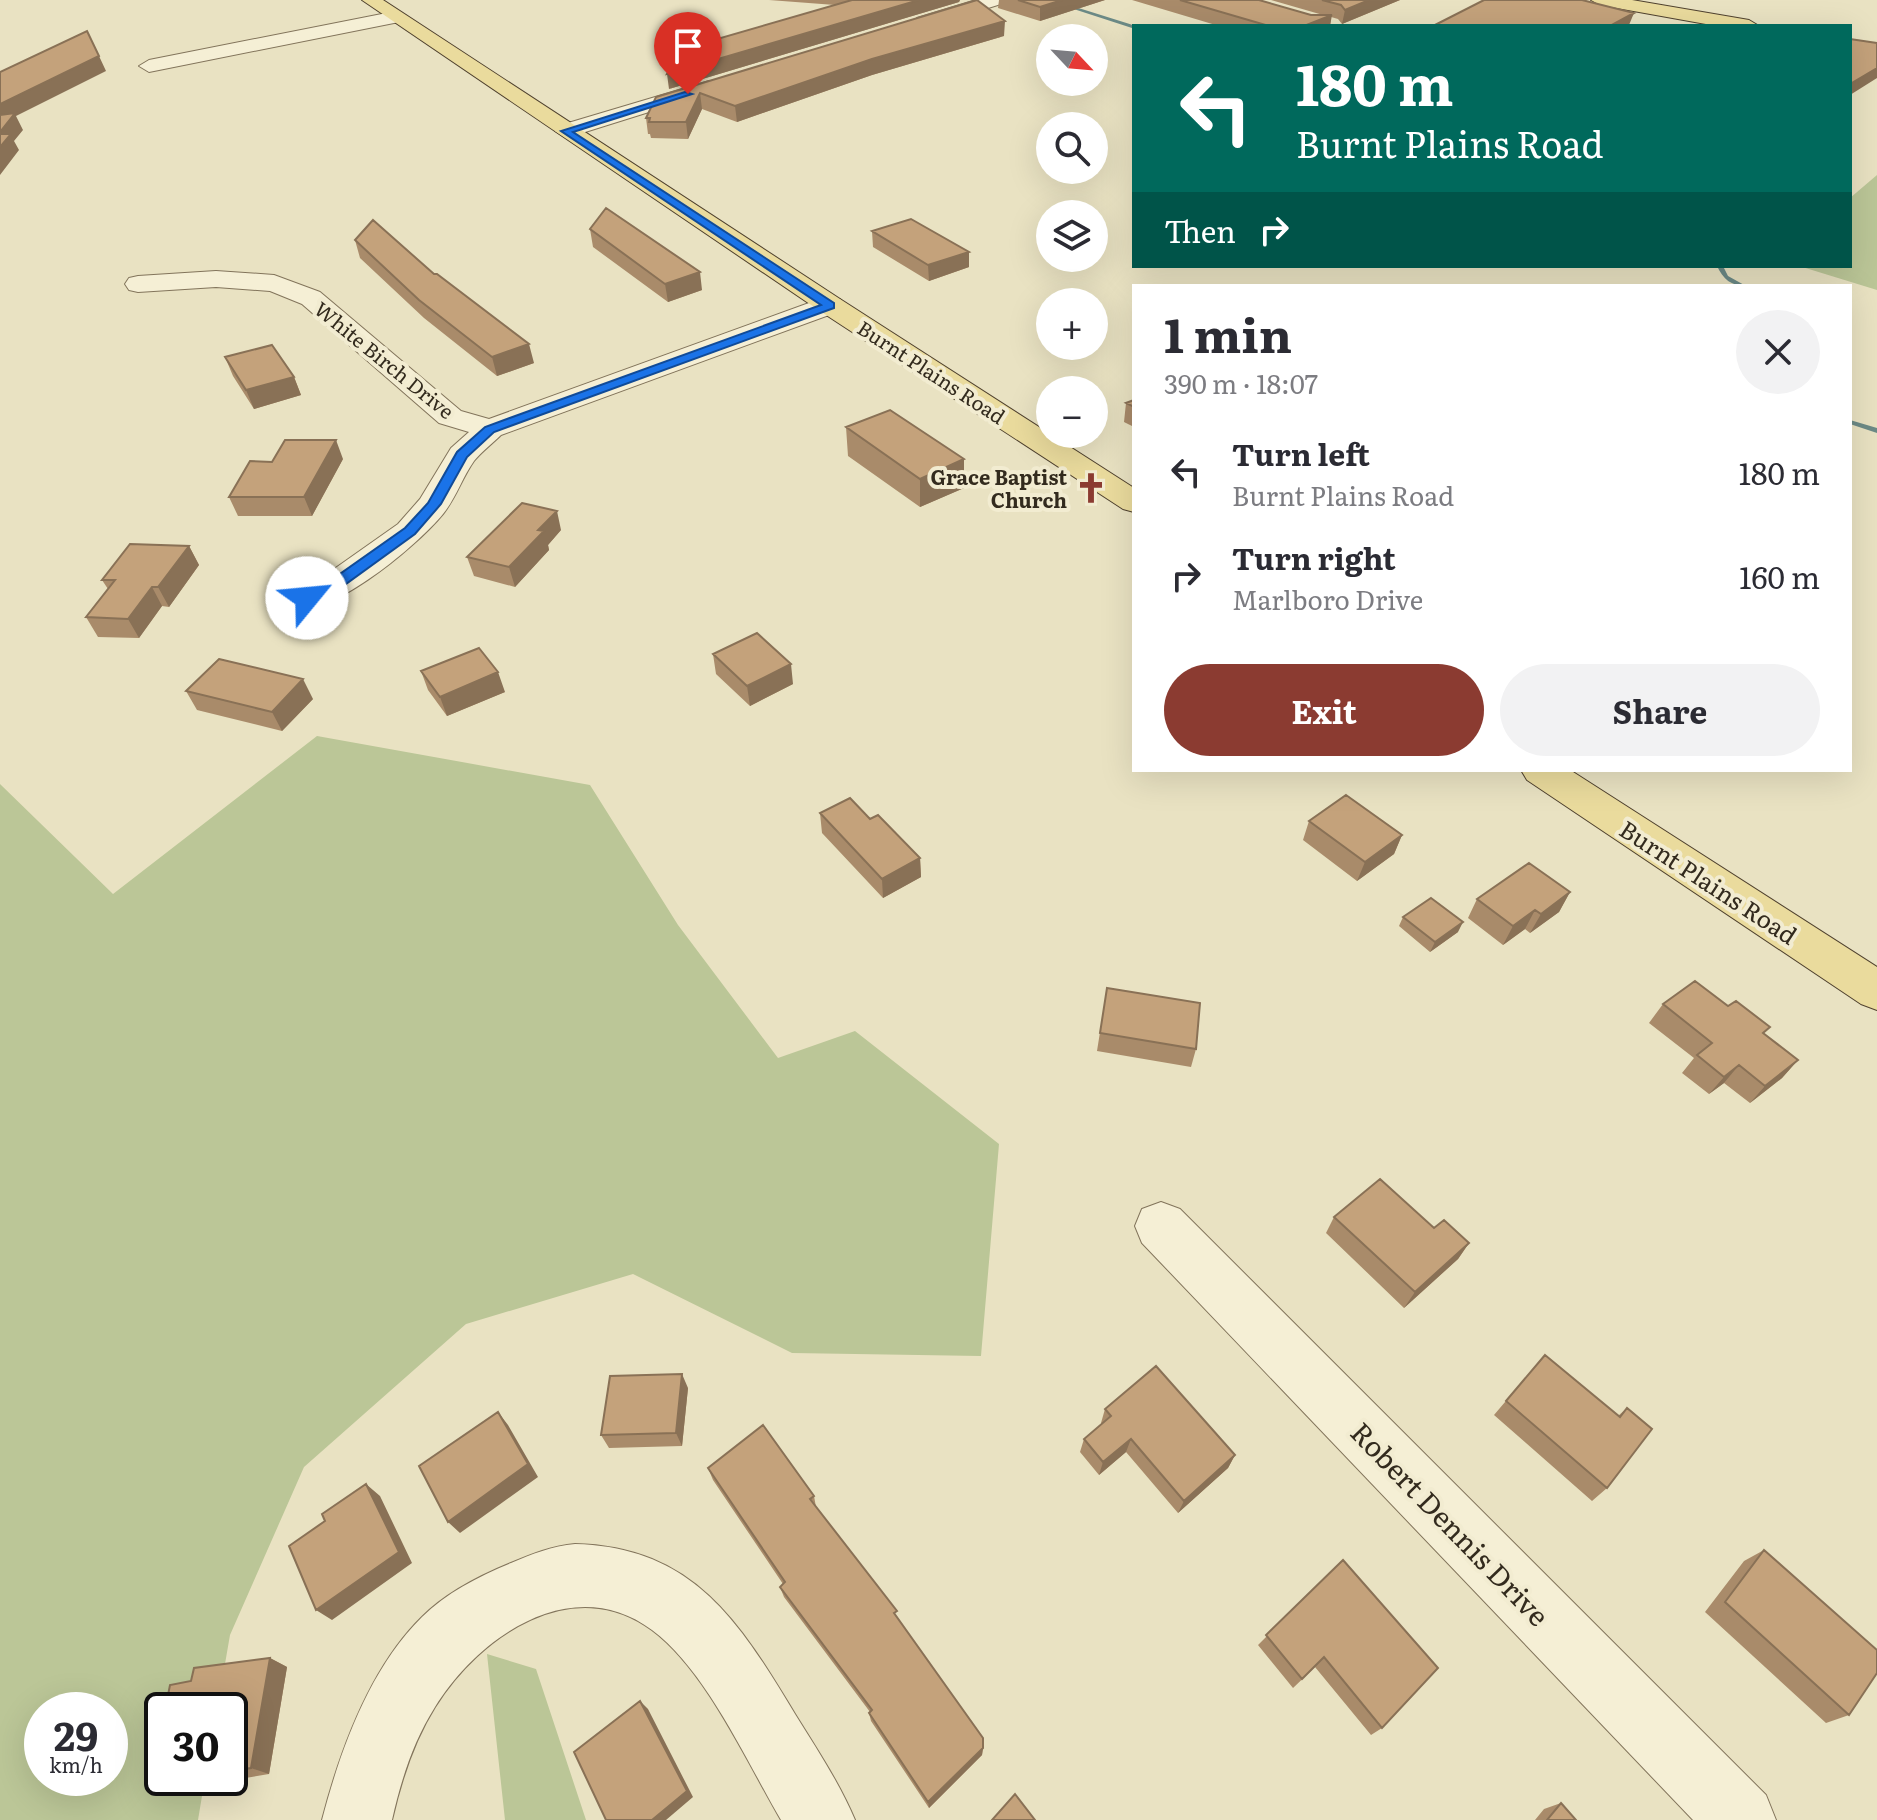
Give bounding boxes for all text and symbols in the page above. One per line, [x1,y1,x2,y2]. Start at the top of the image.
pin [654,12,722,94]
icon: arrive [666,24,710,68]
north arrow [1036,24,1108,96]
map controls [1036,24,1108,448]
text: 180 m [1296,40,1454,123]
icon: left [1164,56,1268,160]
button: search [1036,112,1108,184]
text: Burnt Plains Road [1296,116,1604,169]
button: layers [1036,200,1108,272]
text: Then [1164,208,1236,252]
icon: right [1252,208,1296,252]
button: + [1036,288,1108,360]
street label: White Birch Drive [309,293,461,425]
text: 1 min [1164,297,1292,368]
button: close [1736,310,1820,394]
street label: Burnt Plains Road [852,312,1012,430]
text: 390 m · 18:07 [1164,363,1318,402]
button: − [1036,376,1108,448]
text: Turn left [1232,431,1370,475]
icon: left [1164,450,1208,494]
text: 180 m [1739,450,1820,494]
place label: Grace Baptist Church [931,461,1067,514]
church icon: Grace Baptist Church [1074,471,1108,505]
text: Burnt Plains Road [1232,475,1454,514]
text: Turn right [1232,535,1396,579]
icon: right [1164,554,1208,598]
text: 160 m [1739,554,1820,598]
position arrow [265,556,349,640]
text: Marlboro Drive [1232,579,1423,618]
button: Exit [1164,664,1484,756]
button: Share [1500,664,1820,756]
street label: Burnt Plains Road [1613,810,1805,952]
street label: Robert Dennis Drive [1342,1411,1560,1635]
speed limit sign: 30 [144,1692,248,1796]
text: 29 [54,1704,98,1763]
text: km/h [49,1749,103,1779]

